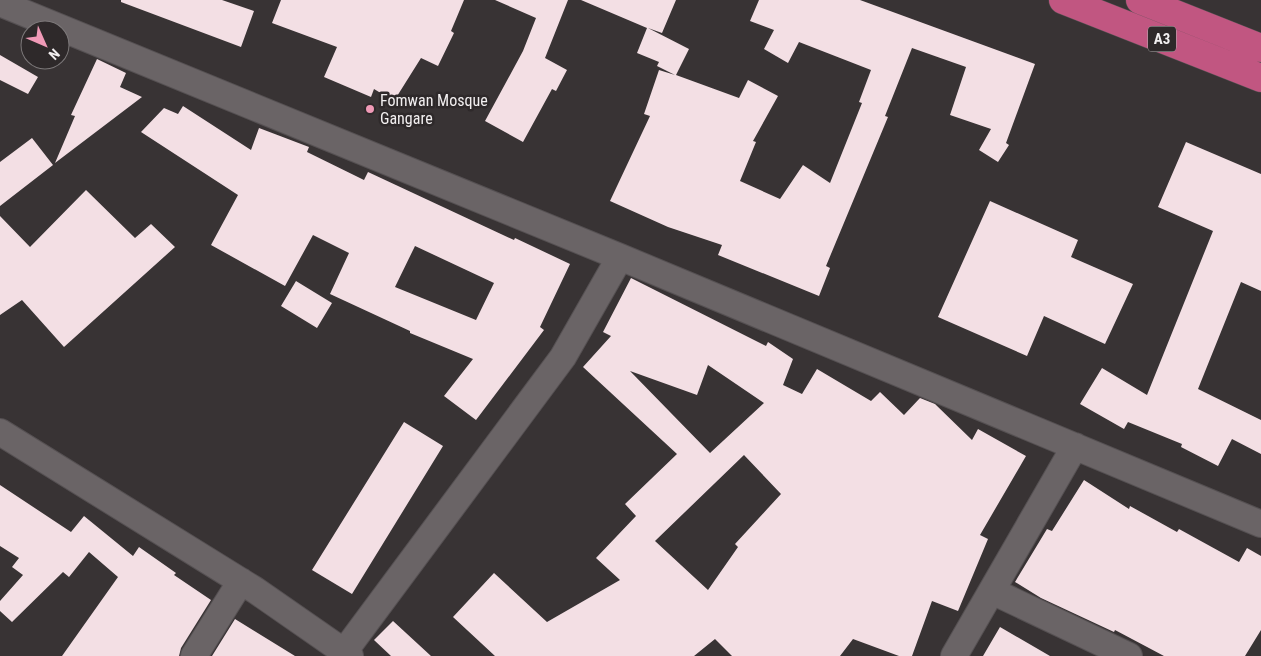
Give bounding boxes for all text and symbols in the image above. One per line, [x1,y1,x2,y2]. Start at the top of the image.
north arrow [20,20,70,70]
road number: A3 [1148,26,1176,52]
text: N [46,46,63,63]
place label: Fomwan Mosque Gangare [380,91,488,128]
marker: Fomwan Mosque Gangare [364,103,376,115]

